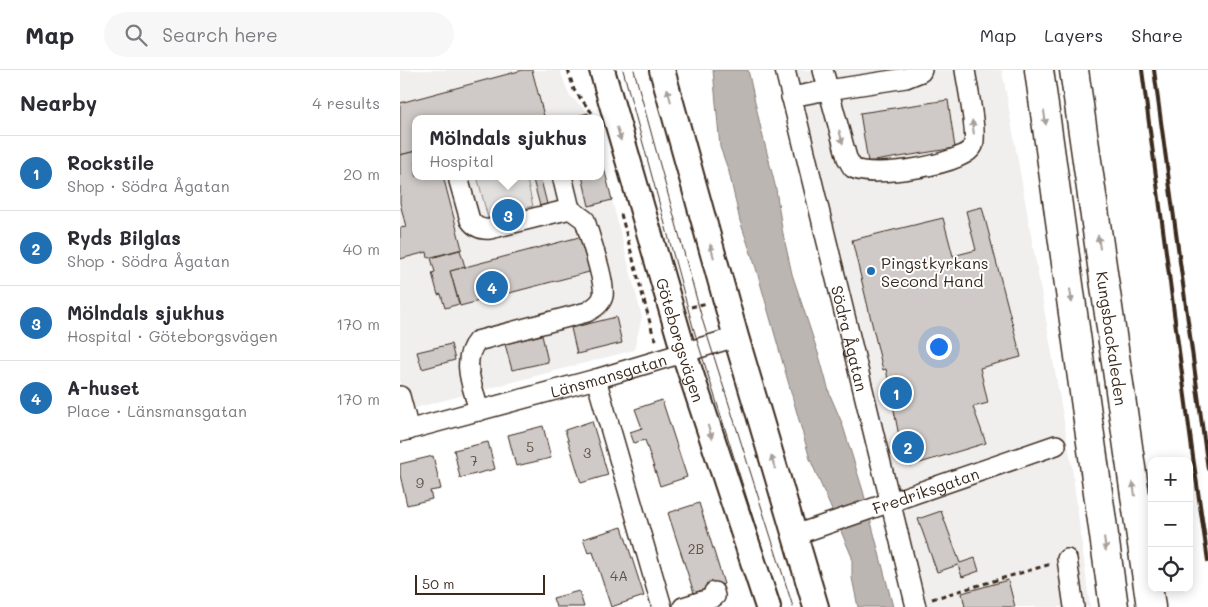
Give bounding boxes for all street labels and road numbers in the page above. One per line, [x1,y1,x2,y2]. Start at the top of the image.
street label: Kungsbackaleden [1092,270,1132,407]
street label: Göteborgsvägen [652,275,710,405]
street label: Södra Ågatan [827,283,873,393]
street label: Länsmansgatan [548,348,669,401]
street label: Fredriksgatan [869,462,982,518]

